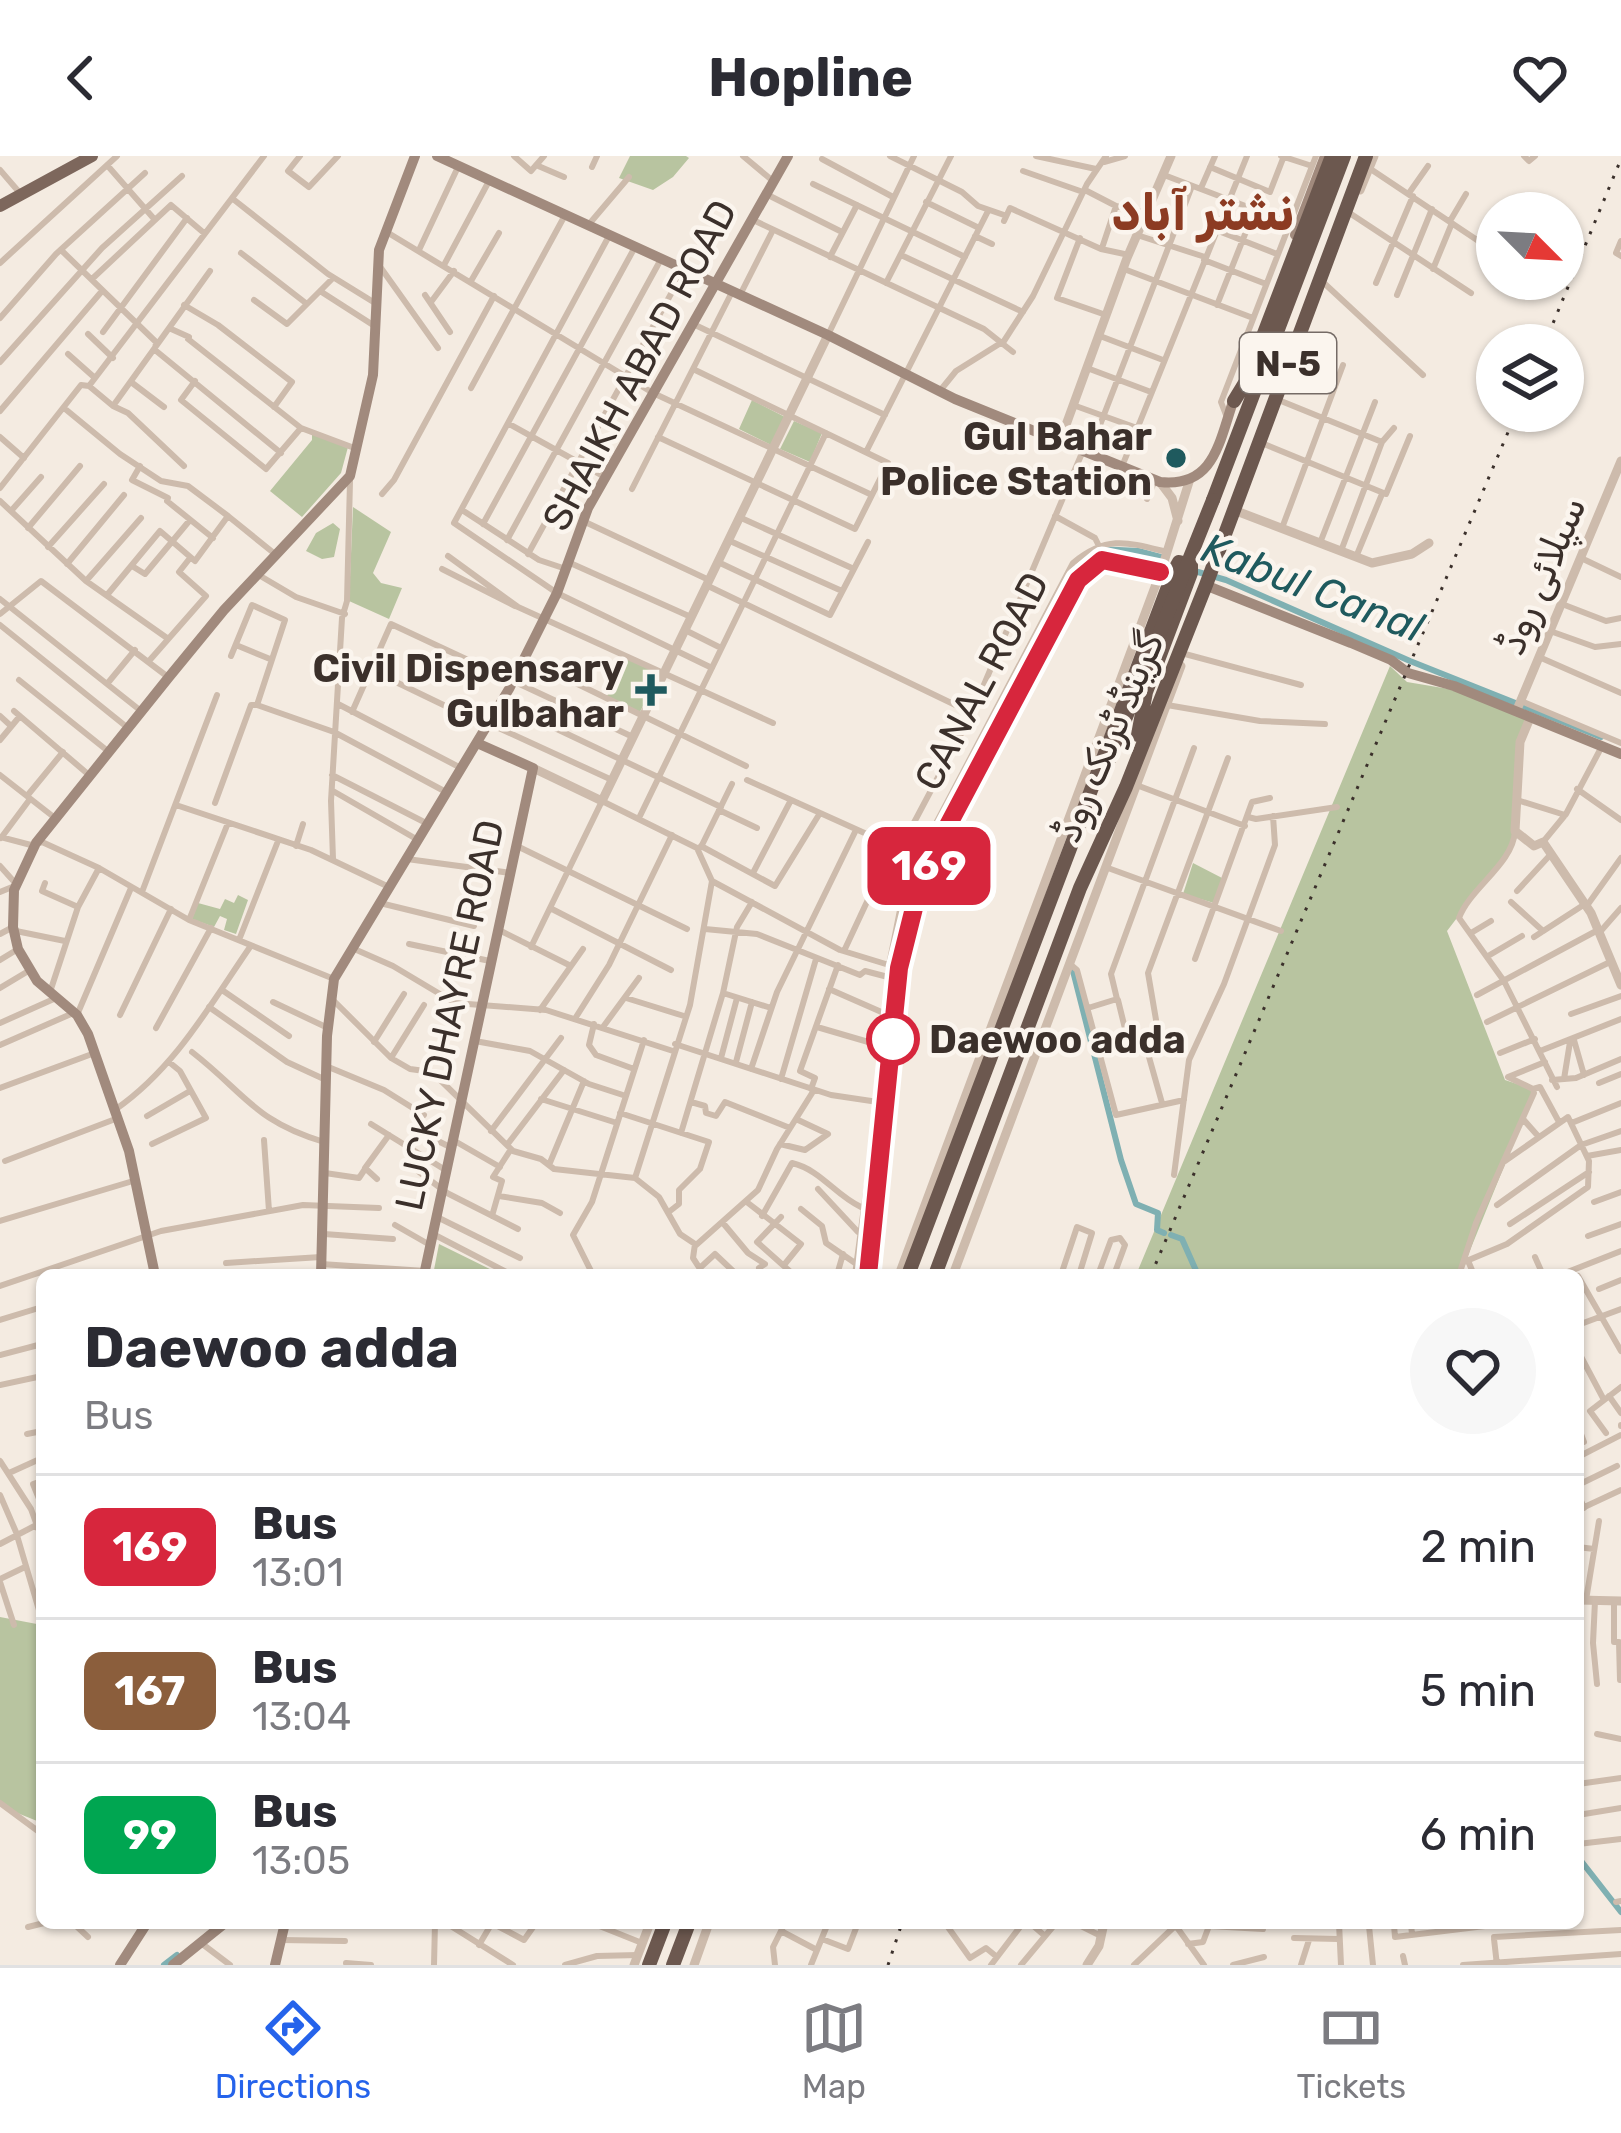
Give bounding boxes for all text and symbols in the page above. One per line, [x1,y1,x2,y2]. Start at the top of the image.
icon: back [48,45,114,111]
icon: heart [1507,45,1573,111]
text: Hopline [708,46,913,110]
district label: نشتر آباد [1111,182,1295,243]
street label: SHAIKH ABAD ROAD [533,192,746,539]
north arrow [1476,192,1584,300]
map controls [1476,192,1584,432]
button: layers [1476,324,1584,432]
road number: N-5 [1240,333,1336,393]
place label: Gul Bahar Police Station [880,414,1152,505]
marker: Gul Bahar Police Station [1163,445,1189,471]
street label: سپلائی روڈ [1488,489,1598,662]
water label: Kabul Canal [1195,523,1431,653]
street label: CANAL ROAD [905,565,1059,798]
street label: گرینڈ ٹرنک روڈ [1044,625,1174,849]
place label: Civil Dispensary Gulbahar [313,646,624,737]
marker: Civil Dispensary Gulbahar [635,674,667,706]
street label: LUCKY DHAYRE ROAD [386,816,514,1215]
line badge: 169 [860,827,998,905]
text: 169 [891,841,967,891]
marker: Daewoo adda [868,1014,918,1064]
place label: Daewoo adda [929,1017,1186,1063]
button: heart [1410,1308,1536,1434]
text: Daewoo adda [84,1314,459,1381]
text: Bus [84,1393,153,1439]
text: Bus [252,1497,337,1550]
text: 2 min [1420,1520,1536,1573]
text: 169 [112,1522,188,1572]
text: 13:01 [252,1550,344,1596]
text: Bus [252,1641,337,1694]
text: 5 min [1420,1664,1536,1717]
text: 167 [115,1666,185,1716]
text: 13:04 [252,1694,351,1740]
text: Bus [252,1785,337,1838]
text: 6 min [1420,1808,1536,1861]
text: 99 [123,1810,177,1860]
text: 13:05 [252,1838,350,1884]
tab: Directions [215,1995,371,2106]
tab: Map [801,1995,867,2106]
tab: Tickets [1297,1995,1406,2106]

